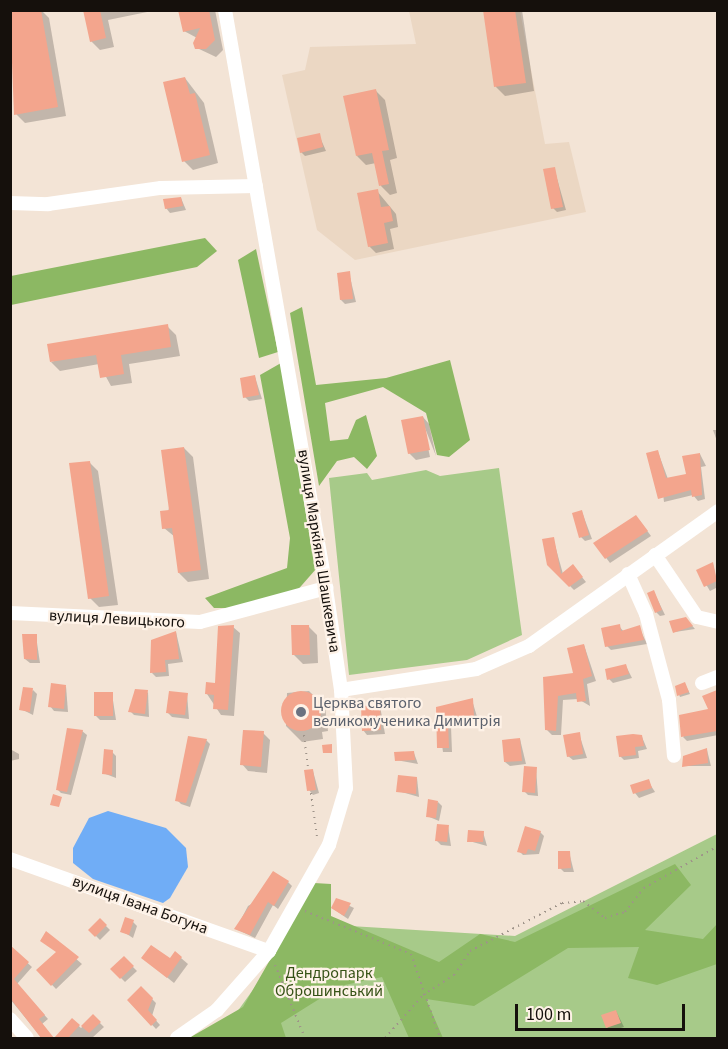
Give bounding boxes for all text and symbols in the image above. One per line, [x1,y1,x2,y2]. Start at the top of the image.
street label: вулиця Маркіяна Шашкевича [293,448,345,654]
street label: вулиця Левицького [49,606,185,632]
place label: Церква святого великомученика Димитрія [313,693,501,731]
marker: Церква святого великомученика Димитрія [294,705,308,719]
street label: вулиця Івана Богуна [70,872,210,938]
park label: Дендропарк Оброшинський [275,963,383,1001]
scale bar [518,992,688,1030]
text: 100 m [526,1002,571,1027]

